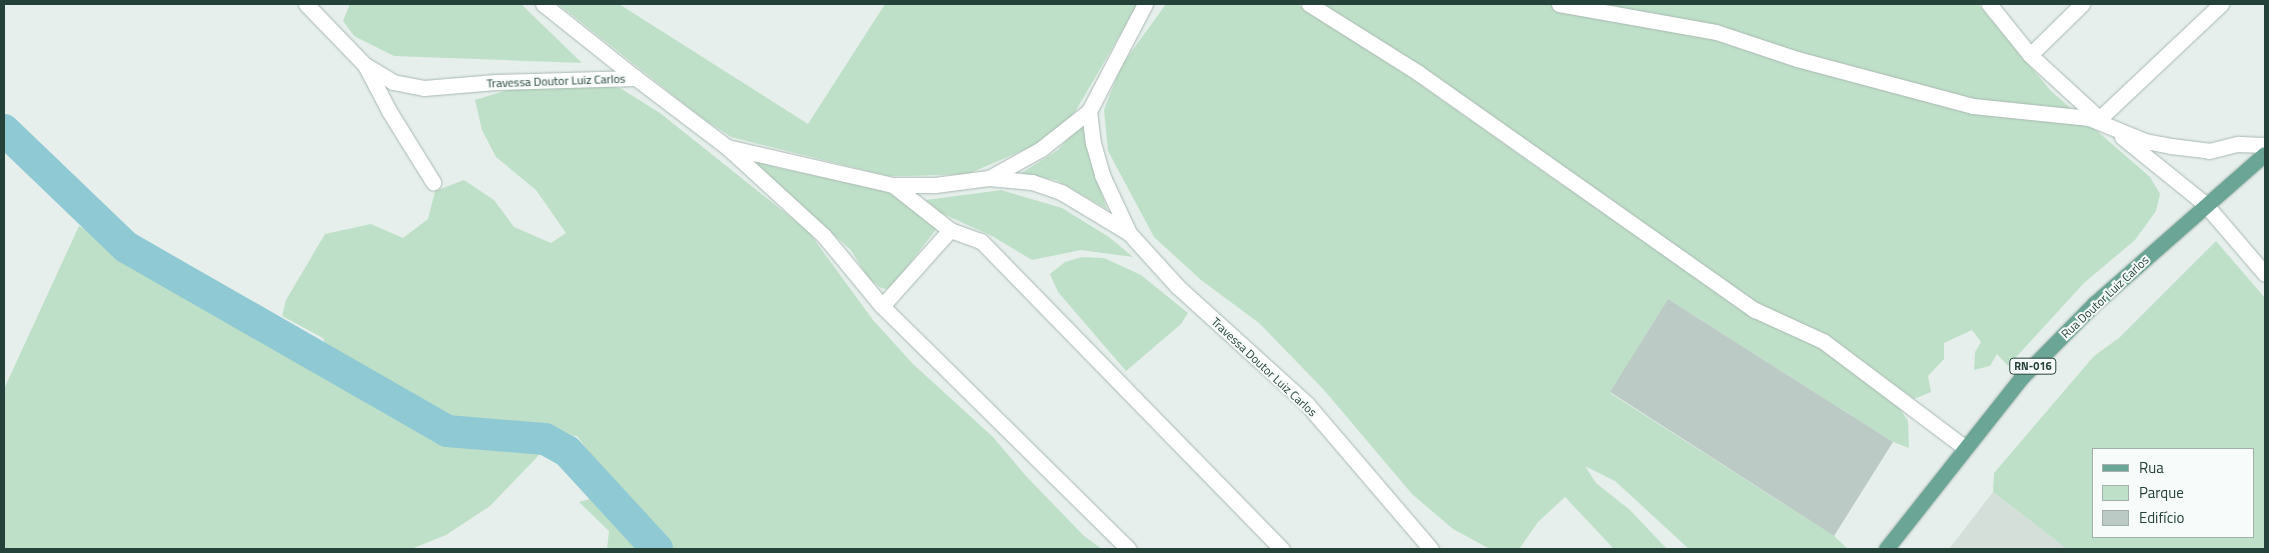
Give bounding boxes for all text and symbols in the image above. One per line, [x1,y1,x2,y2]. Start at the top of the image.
street label: Travessa Doutor Luiz Carlos [486,71,626,91]
street label: Rua Doutor Luiz Carlos [2058,253,2152,341]
street label: Travessa Doutor Luiz Carlos [1208,314,1320,420]
road number: RN-016 [2009,358,2057,374]
legend [2092,448,2254,538]
text: Rua [2139,456,2164,479]
text: Parque [2139,481,2184,504]
text: Edifício [2139,506,2184,529]

